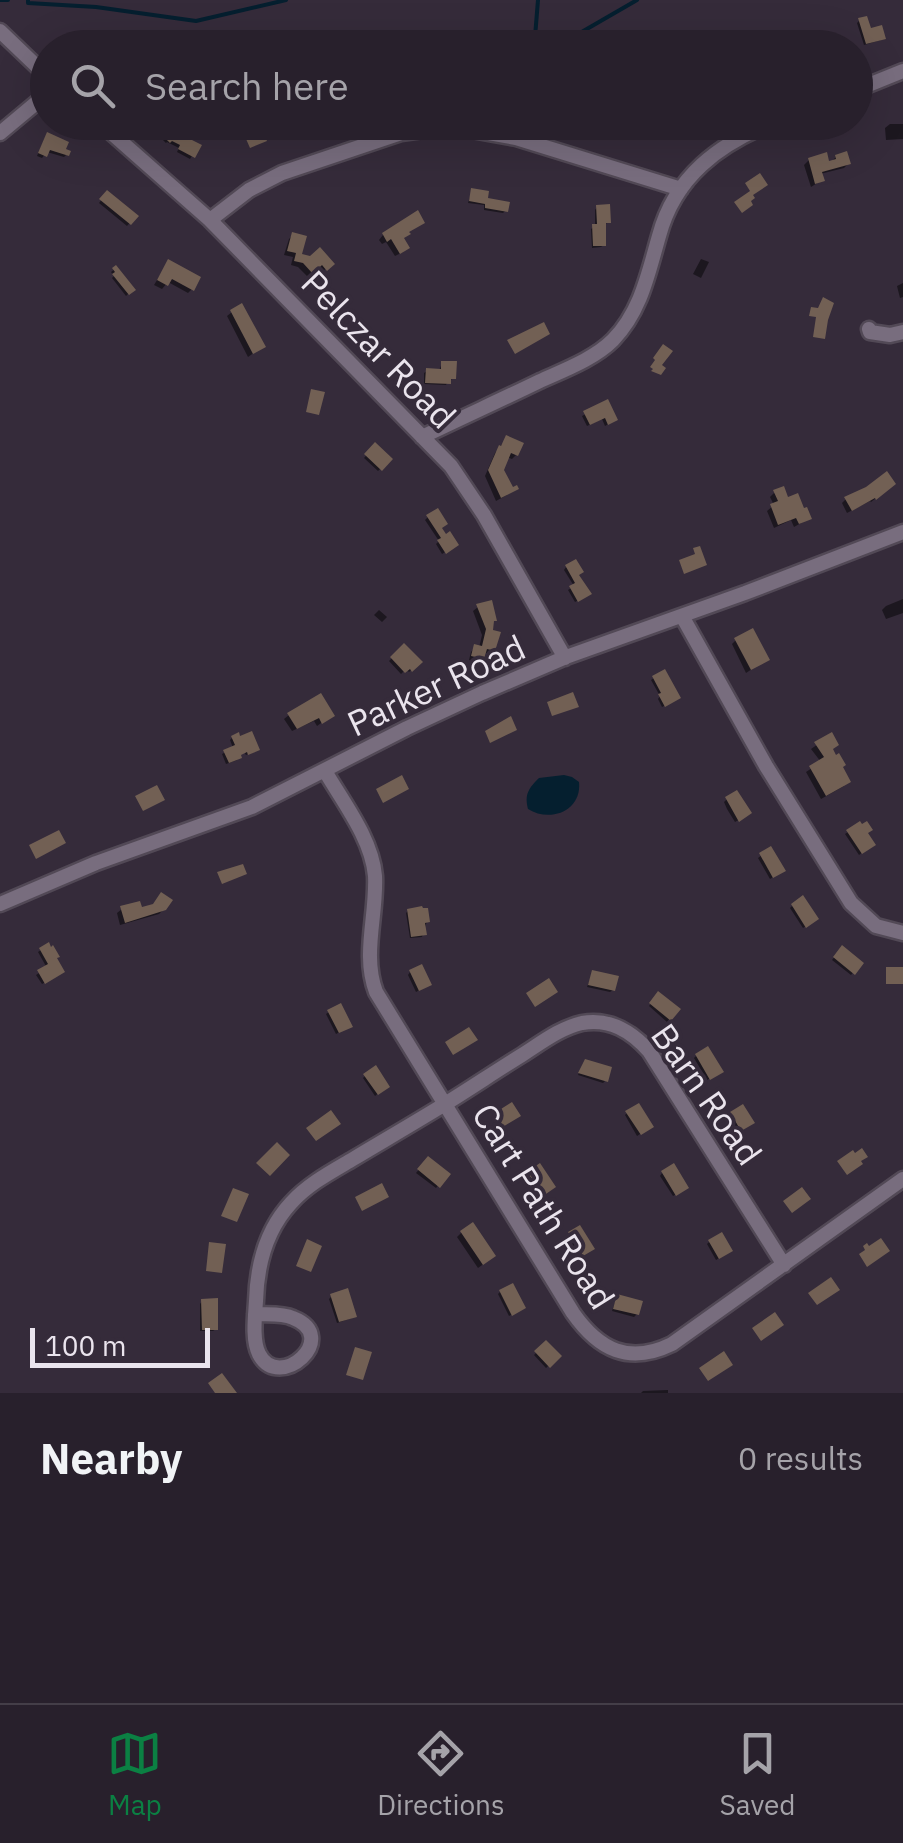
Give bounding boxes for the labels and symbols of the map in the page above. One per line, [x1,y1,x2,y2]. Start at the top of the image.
street label: Pelczar Road [292,260,466,438]
street label: Parker Road [340,624,532,746]
street label: Barn Road [641,1014,773,1174]
street label: Cart Path Road [462,1094,626,1318]
scale bar [30,1323,210,1368]

